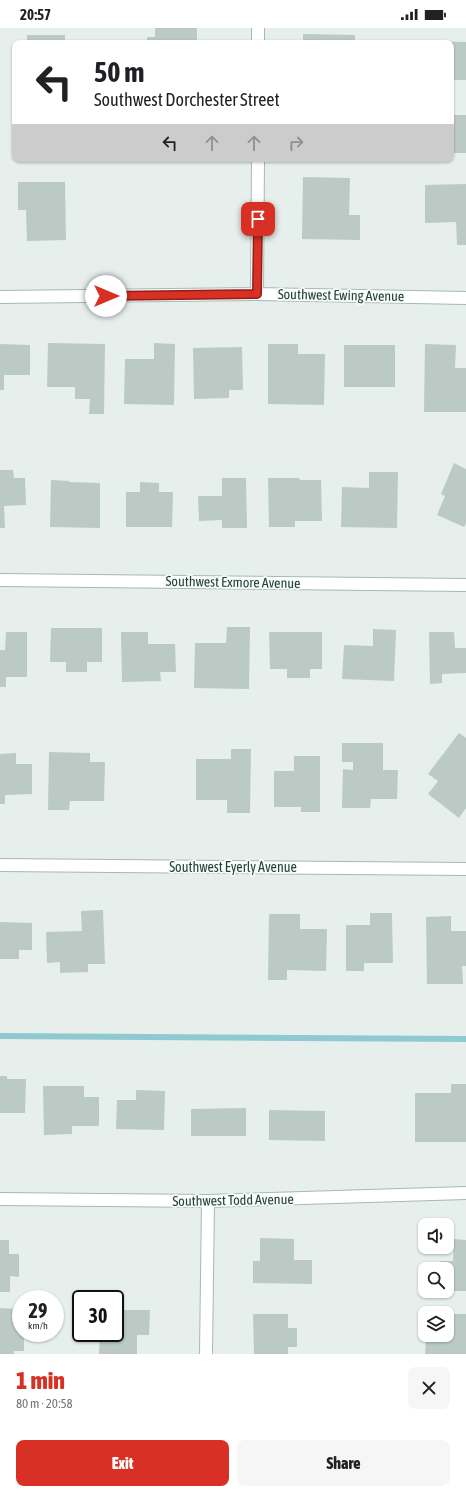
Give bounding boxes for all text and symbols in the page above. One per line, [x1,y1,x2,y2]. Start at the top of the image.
text: 20:57 [20,6,51,23]
icon: left [28,56,80,108]
text: 50 m [94,56,144,88]
text: Southwest Dorchester Street [94,89,280,110]
icon: left [159,132,181,154]
icon: ahead [201,132,223,154]
icon: ahead [243,132,265,154]
icon: right [285,132,307,154]
pin [241,202,275,236]
icon: arrive [247,208,269,230]
position arrow [85,275,127,317]
street label: Southwest Ewing Avenue [278,286,404,304]
street label: Southwest Exmore Avenue [165,573,301,591]
street label: Southwest Eyerly Avenue [169,859,297,875]
street label: Southwest Todd Avenue [172,1191,294,1209]
map controls [418,1218,454,1342]
button: sound [418,1218,454,1254]
button: search [418,1262,454,1298]
speed limit sign: 30 [72,1290,124,1342]
text: 29 [29,1299,47,1322]
button: layers [418,1306,454,1342]
text: km/h [28,1320,48,1331]
text: 1 min [16,1367,65,1394]
button: close [408,1367,450,1409]
text: 80 m · 20:58 [16,1396,73,1411]
button: Exit [16,1440,229,1486]
button: Share [237,1440,450,1486]

